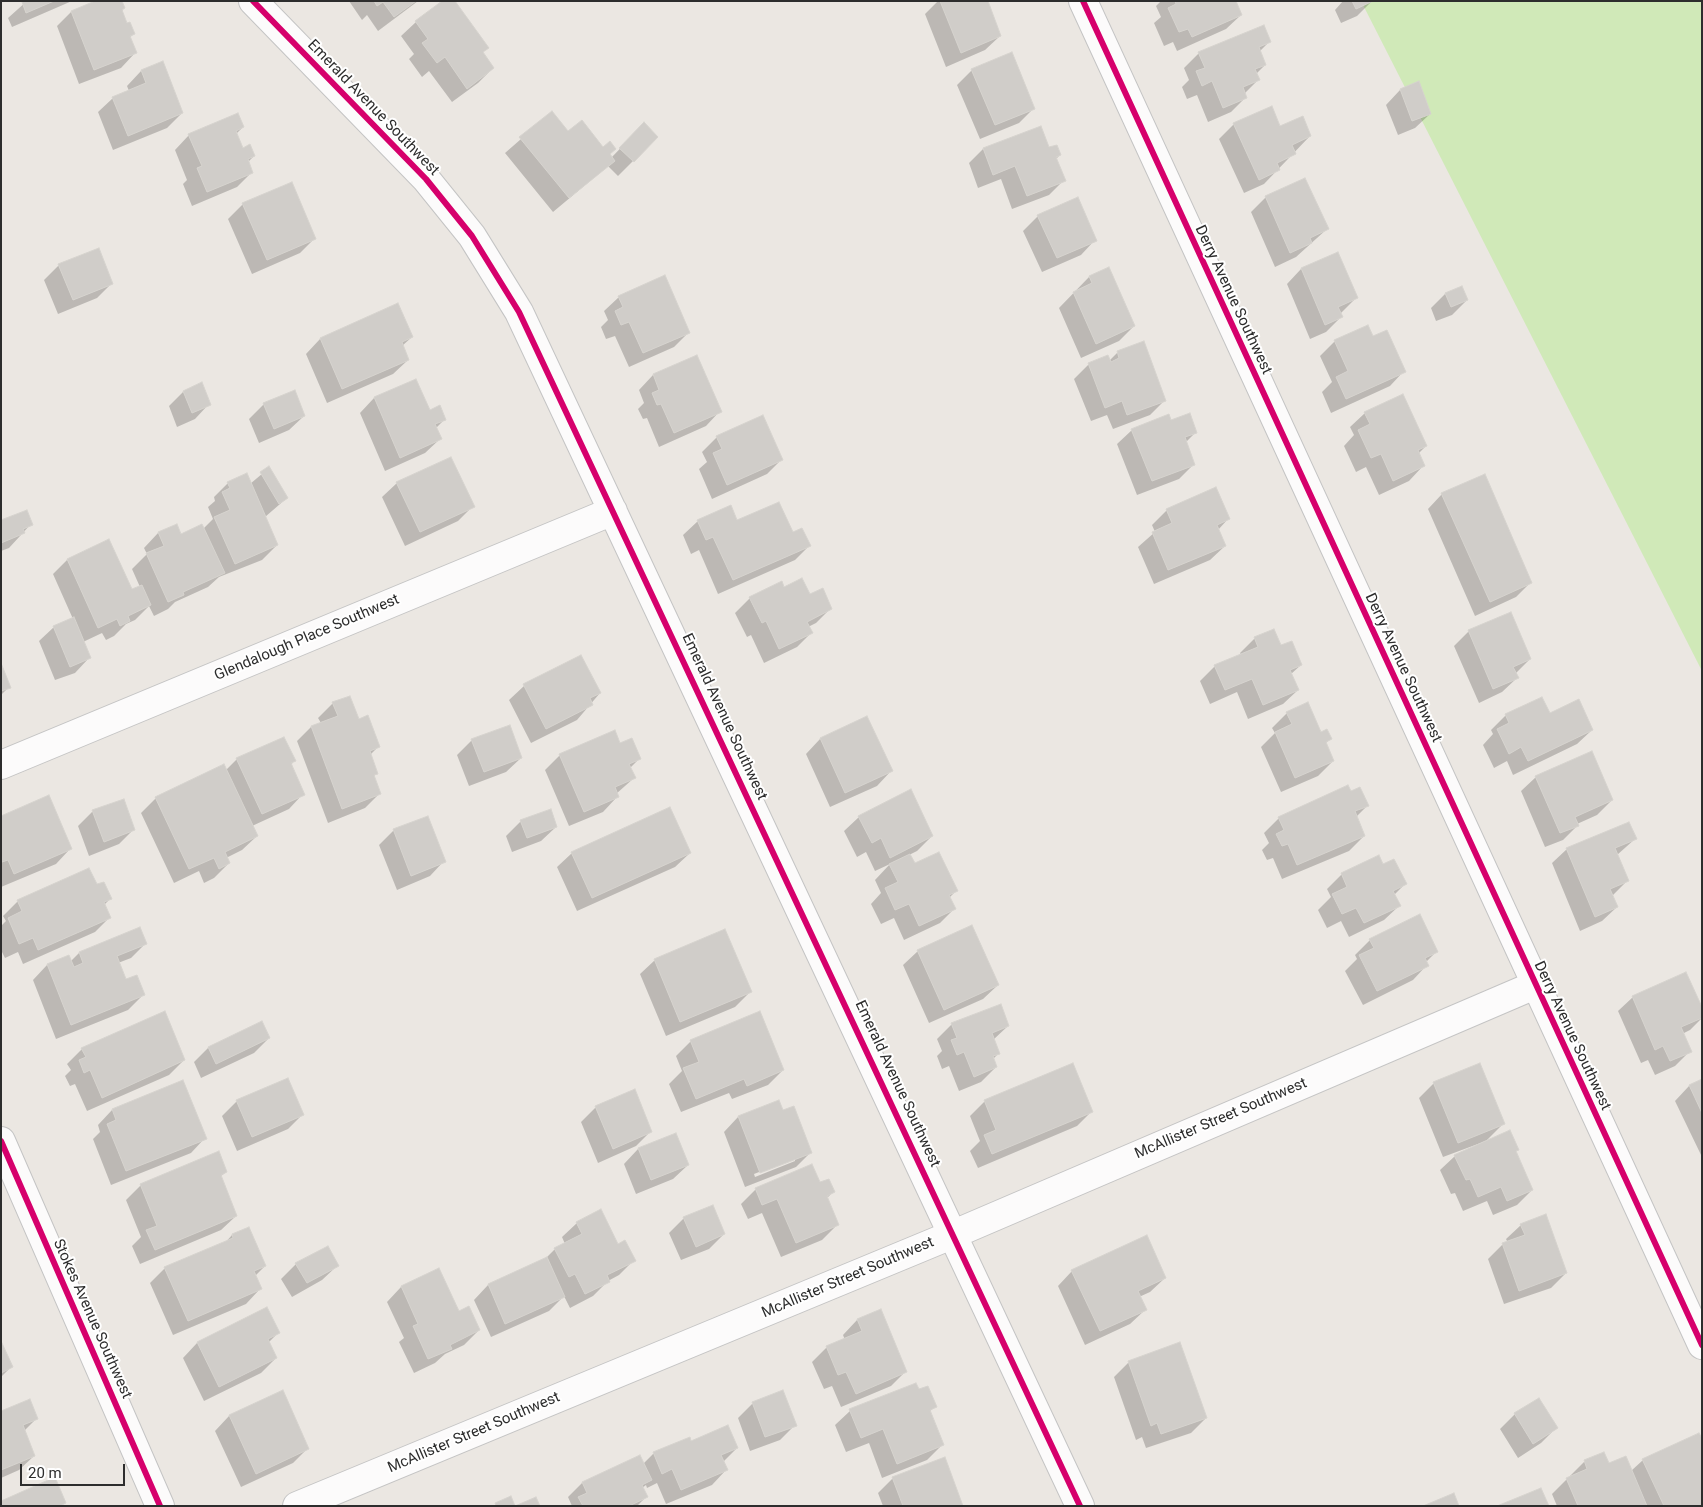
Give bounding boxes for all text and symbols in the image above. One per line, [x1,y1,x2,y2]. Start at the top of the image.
street label: Emerald Avenue Southwest [303,36,443,180]
street label: Derry Avenue Southwest [1191,223,1275,377]
street label: Glendalough Place Southwest [212,591,402,685]
street label: Derry Avenue Southwest [1361,591,1445,745]
street label: Emerald Avenue Southwest [677,631,771,803]
street label: Derry Avenue Southwest [1530,959,1614,1113]
street label: Emerald Avenue Southwest [850,998,944,1170]
street label: McAllister Street Southwest [1132,1075,1310,1163]
street label: McAllister Street Southwest [759,1234,937,1322]
street label: Stokes Avenue Southwest [49,1236,135,1402]
street label: McAllister Street Southwest [385,1389,563,1477]
scale bar [22,1454,128,1486]
text: 20 m [28,1464,62,1482]

